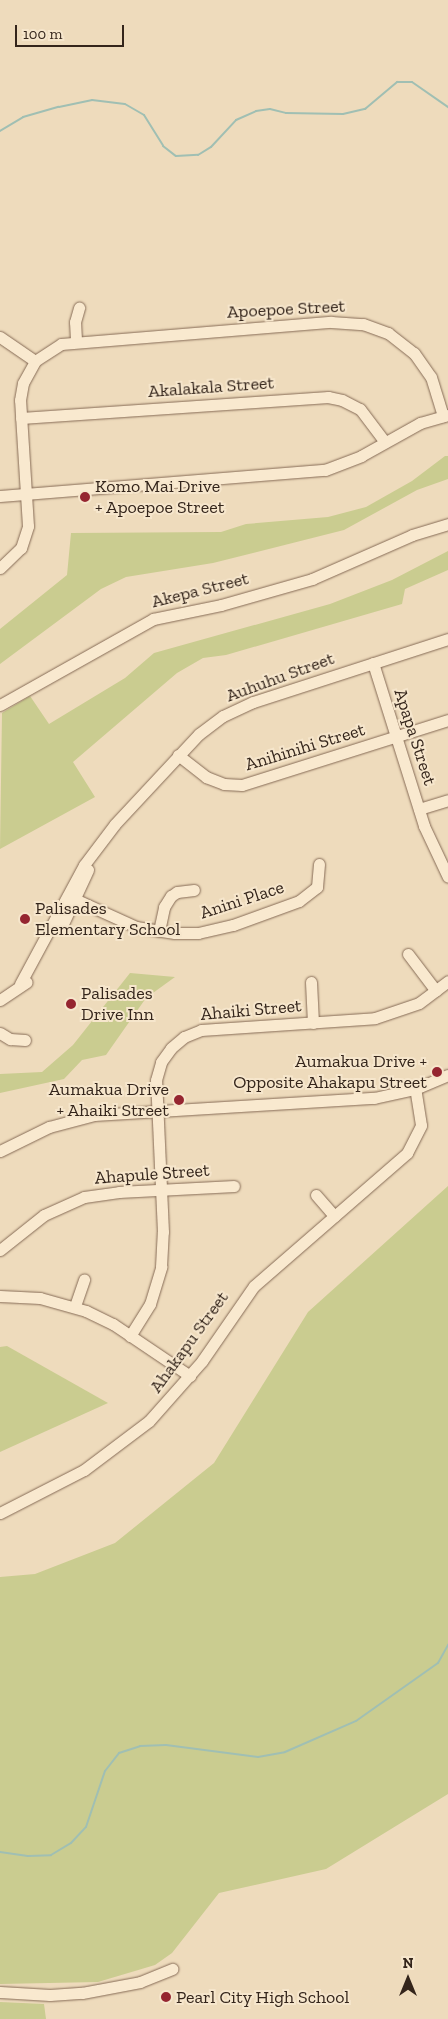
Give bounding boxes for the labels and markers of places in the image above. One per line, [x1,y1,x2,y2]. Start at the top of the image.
place label: Komo Mai Drive + Apoepoe Street [95,476,225,518]
marker: Komo Mai Drive + Apoepoe Street [79,491,91,503]
place label: Palisades Elementary School [35,898,181,941]
marker: Palisades Elementary School [19,913,31,925]
place label: Palisades Drive Inn [81,983,154,1026]
marker: Palisades Drive Inn [65,998,77,1010]
place label: Aumakua Drive + Opposite Ahakapu Street [233,1051,427,1094]
marker: Aumakua Drive + Opposite Ahakapu Street [431,1066,443,1078]
place label: Aumakua Drive + Ahaiki Street [49,1079,169,1122]
marker: Aumakua Drive + Ahaiki Street [173,1094,185,1106]
place label: Pearl City High School [176,1986,350,2008]
marker: Pearl City High School [160,1991,172,2003]

